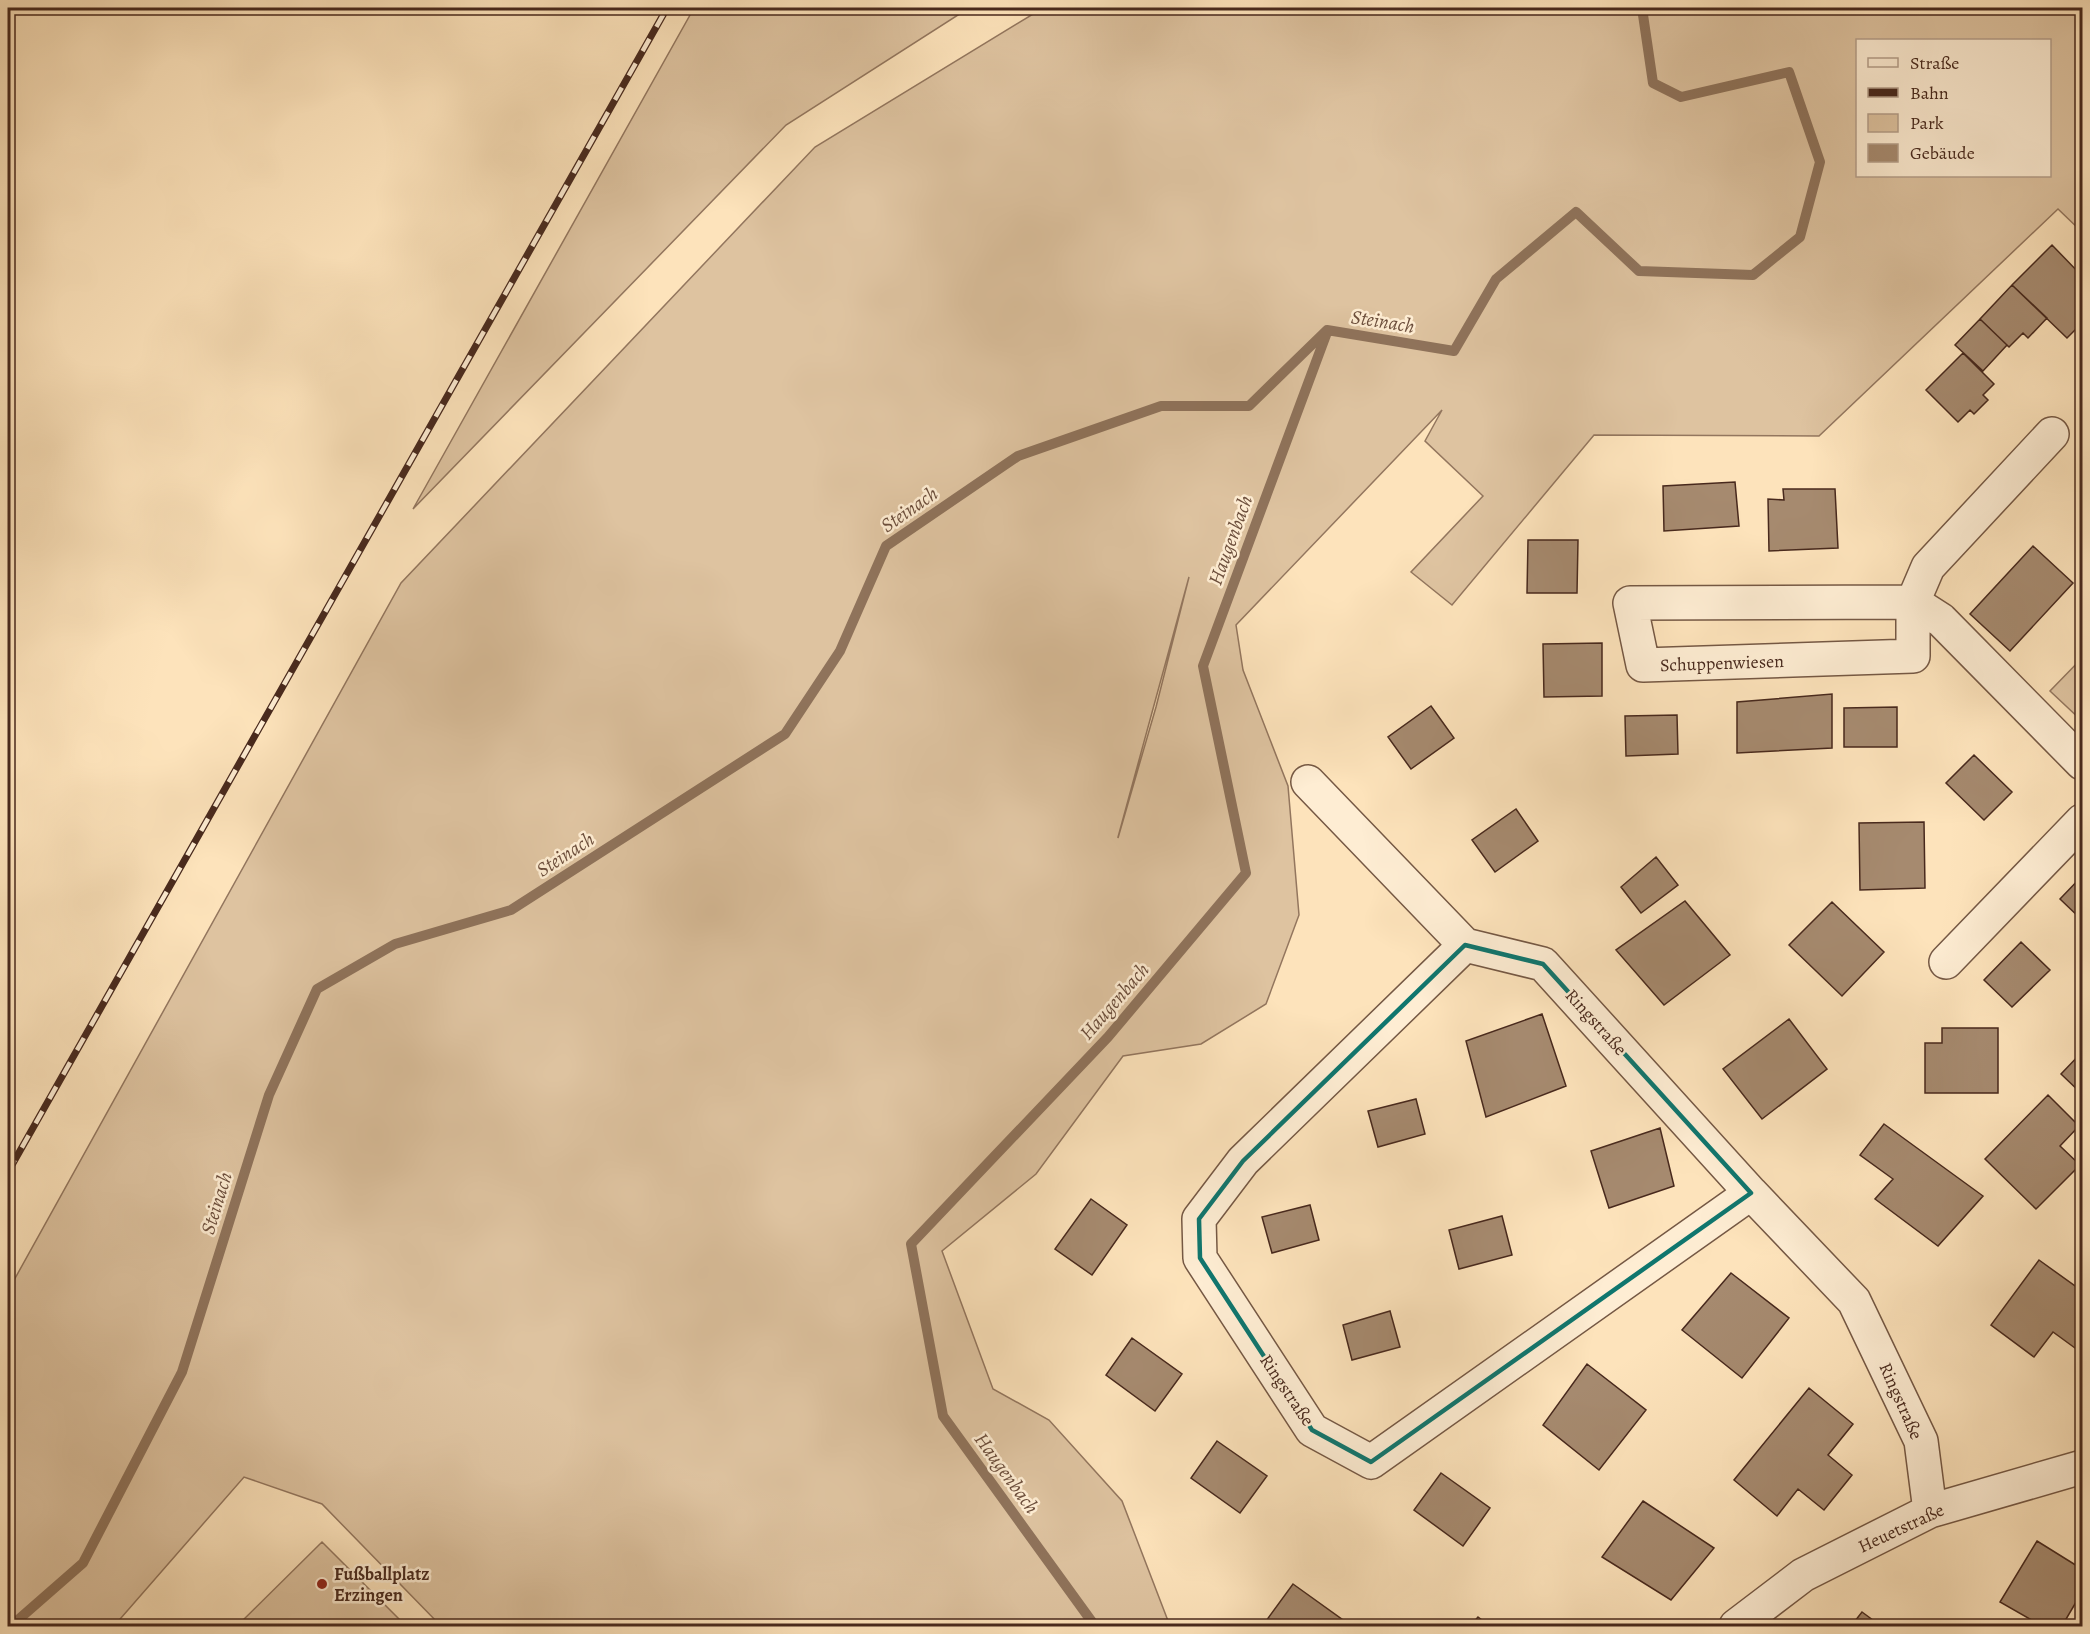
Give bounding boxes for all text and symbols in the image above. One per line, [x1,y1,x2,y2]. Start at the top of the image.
legend [1856,39,2051,177]
text: Straße [1910,51,1959,75]
text: Bahn [1910,81,1949,105]
text: Park [1910,111,1944,135]
text: Gebäude [1910,141,1975,165]
water label: Steinach [1349,303,1417,340]
water label: Steinach [875,480,943,539]
water label: Haugenbach [1202,491,1259,589]
street label: Schuppenwiesen [1660,649,1784,677]
water label: Steinach [531,826,599,883]
water label: Haugenbach [1073,957,1155,1046]
street label: Ringstraße [1560,984,1632,1060]
water label: Steinach [194,1169,239,1238]
street label: Ringstraße [1254,1349,1320,1431]
street label: Ringstraße [1873,1359,1929,1443]
water label: Haugenbach [968,1427,1045,1519]
street label: Heuetstraße [1854,1498,1948,1558]
place label: Fußballplatz Erzingen [334,1562,429,1607]
marker: Fußballplatz Erzingen [315,1577,329,1591]

